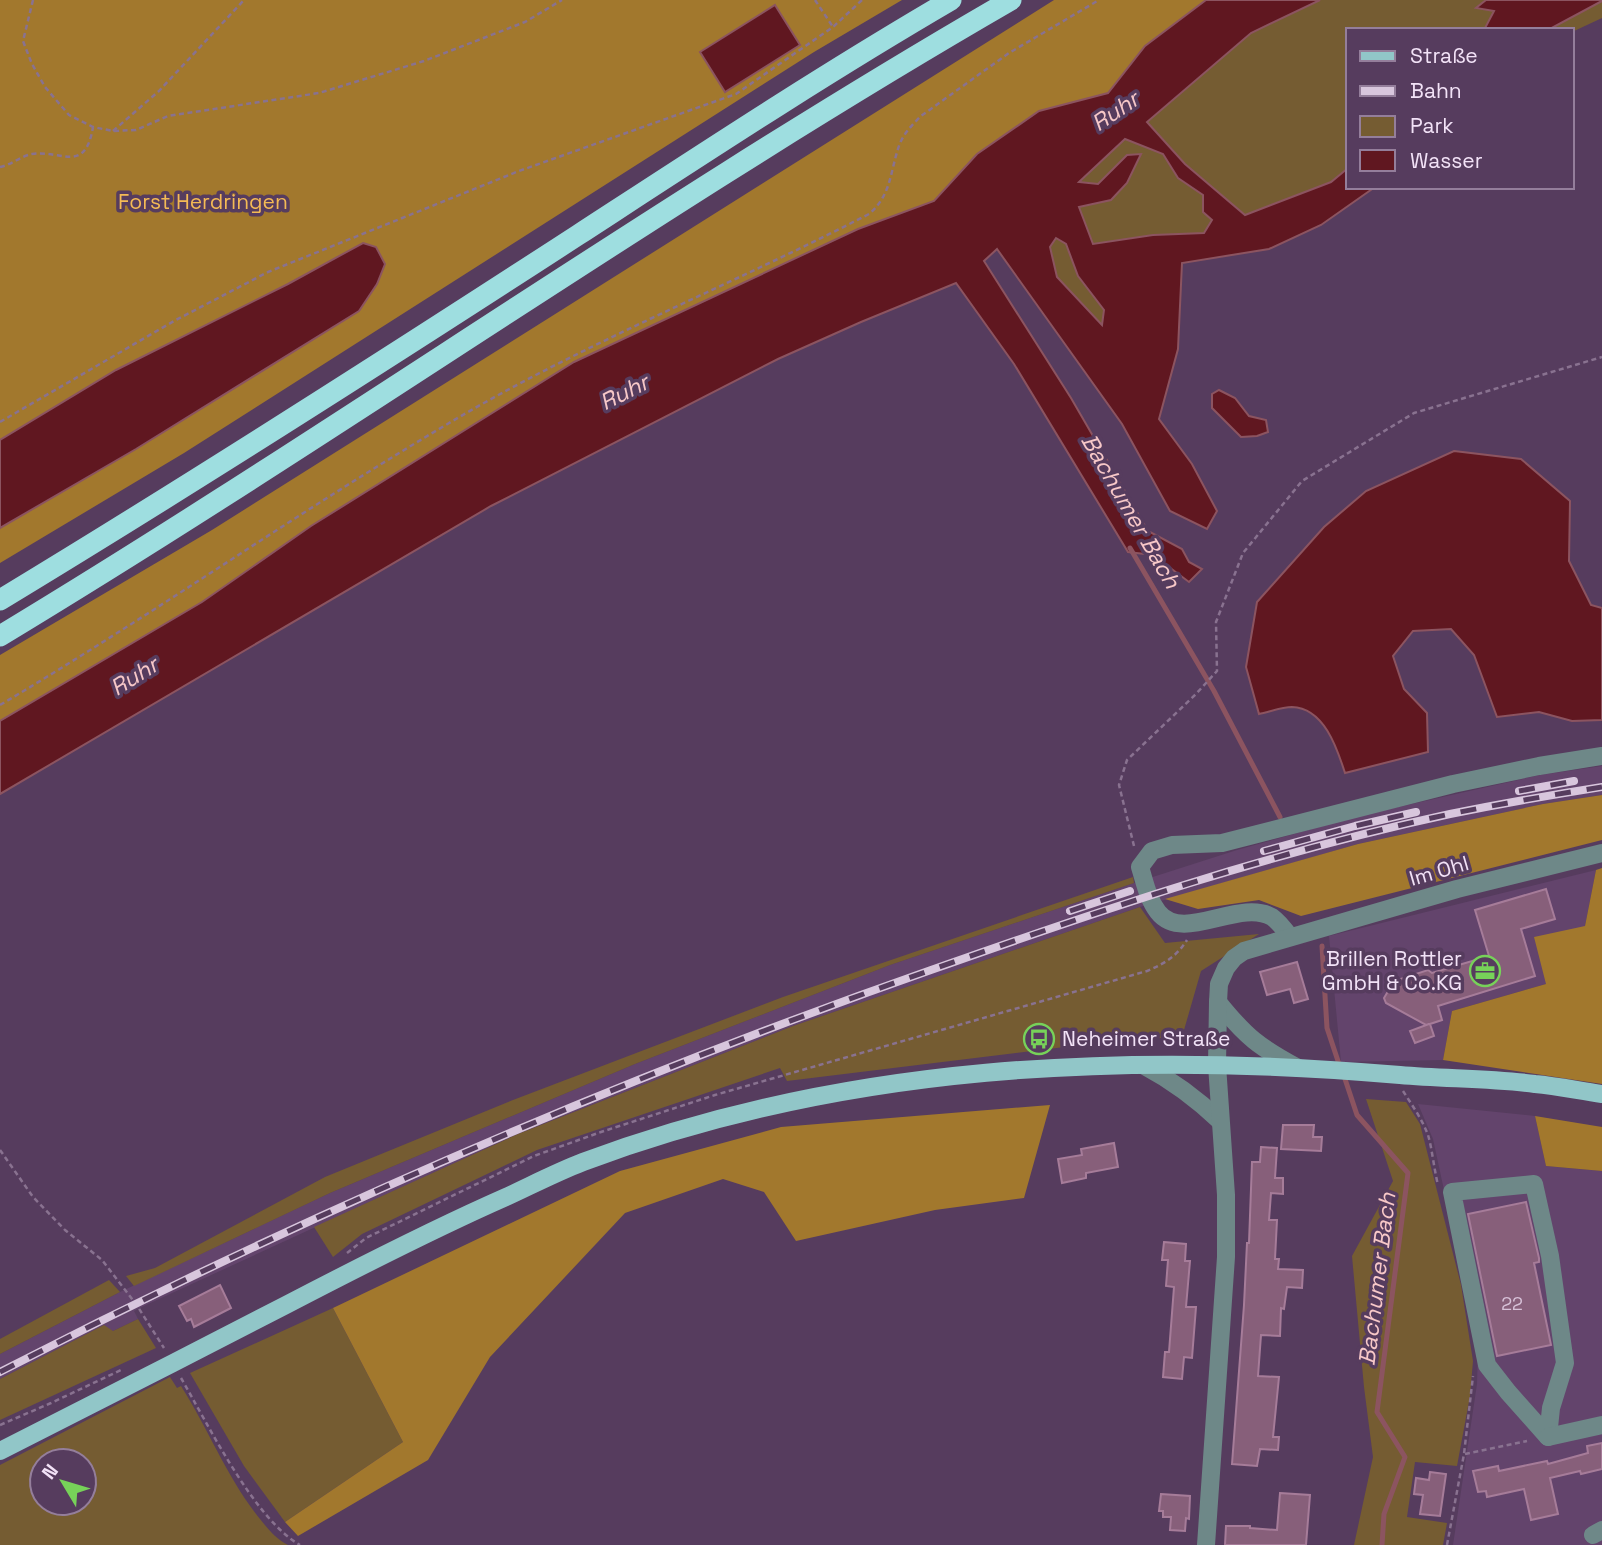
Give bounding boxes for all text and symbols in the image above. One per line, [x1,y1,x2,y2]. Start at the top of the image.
legend [1346,28,1574,189]
text: Straße [1410,42,1478,69]
text: Bahn [1410,77,1462,104]
water label: Ruhr [1085,83,1147,138]
text: Park [1410,112,1454,139]
text: Wasser [1410,147,1483,174]
park label: Forst Herdringen [118,188,288,215]
water label: Ruhr [594,366,656,417]
water label: Bachumer Bach [1075,428,1188,595]
water label: Ruhr [104,648,166,702]
street label: Im Ohl [1406,849,1472,892]
place label: Brillen Rottler GmbH & Co.KG [1322,945,1462,996]
office icon: Brillen Rottler GmbH & Co.KG [1468,954,1502,988]
bus stop icon: Neheimer Straße [1022,1022,1056,1056]
place label: Neheimer Straße [1062,1025,1230,1052]
water label: Bachumer Bach [1352,1190,1403,1367]
house number: 22 [1501,1292,1523,1315]
north arrow [28,1447,98,1517]
text: N [36,1459,64,1485]

